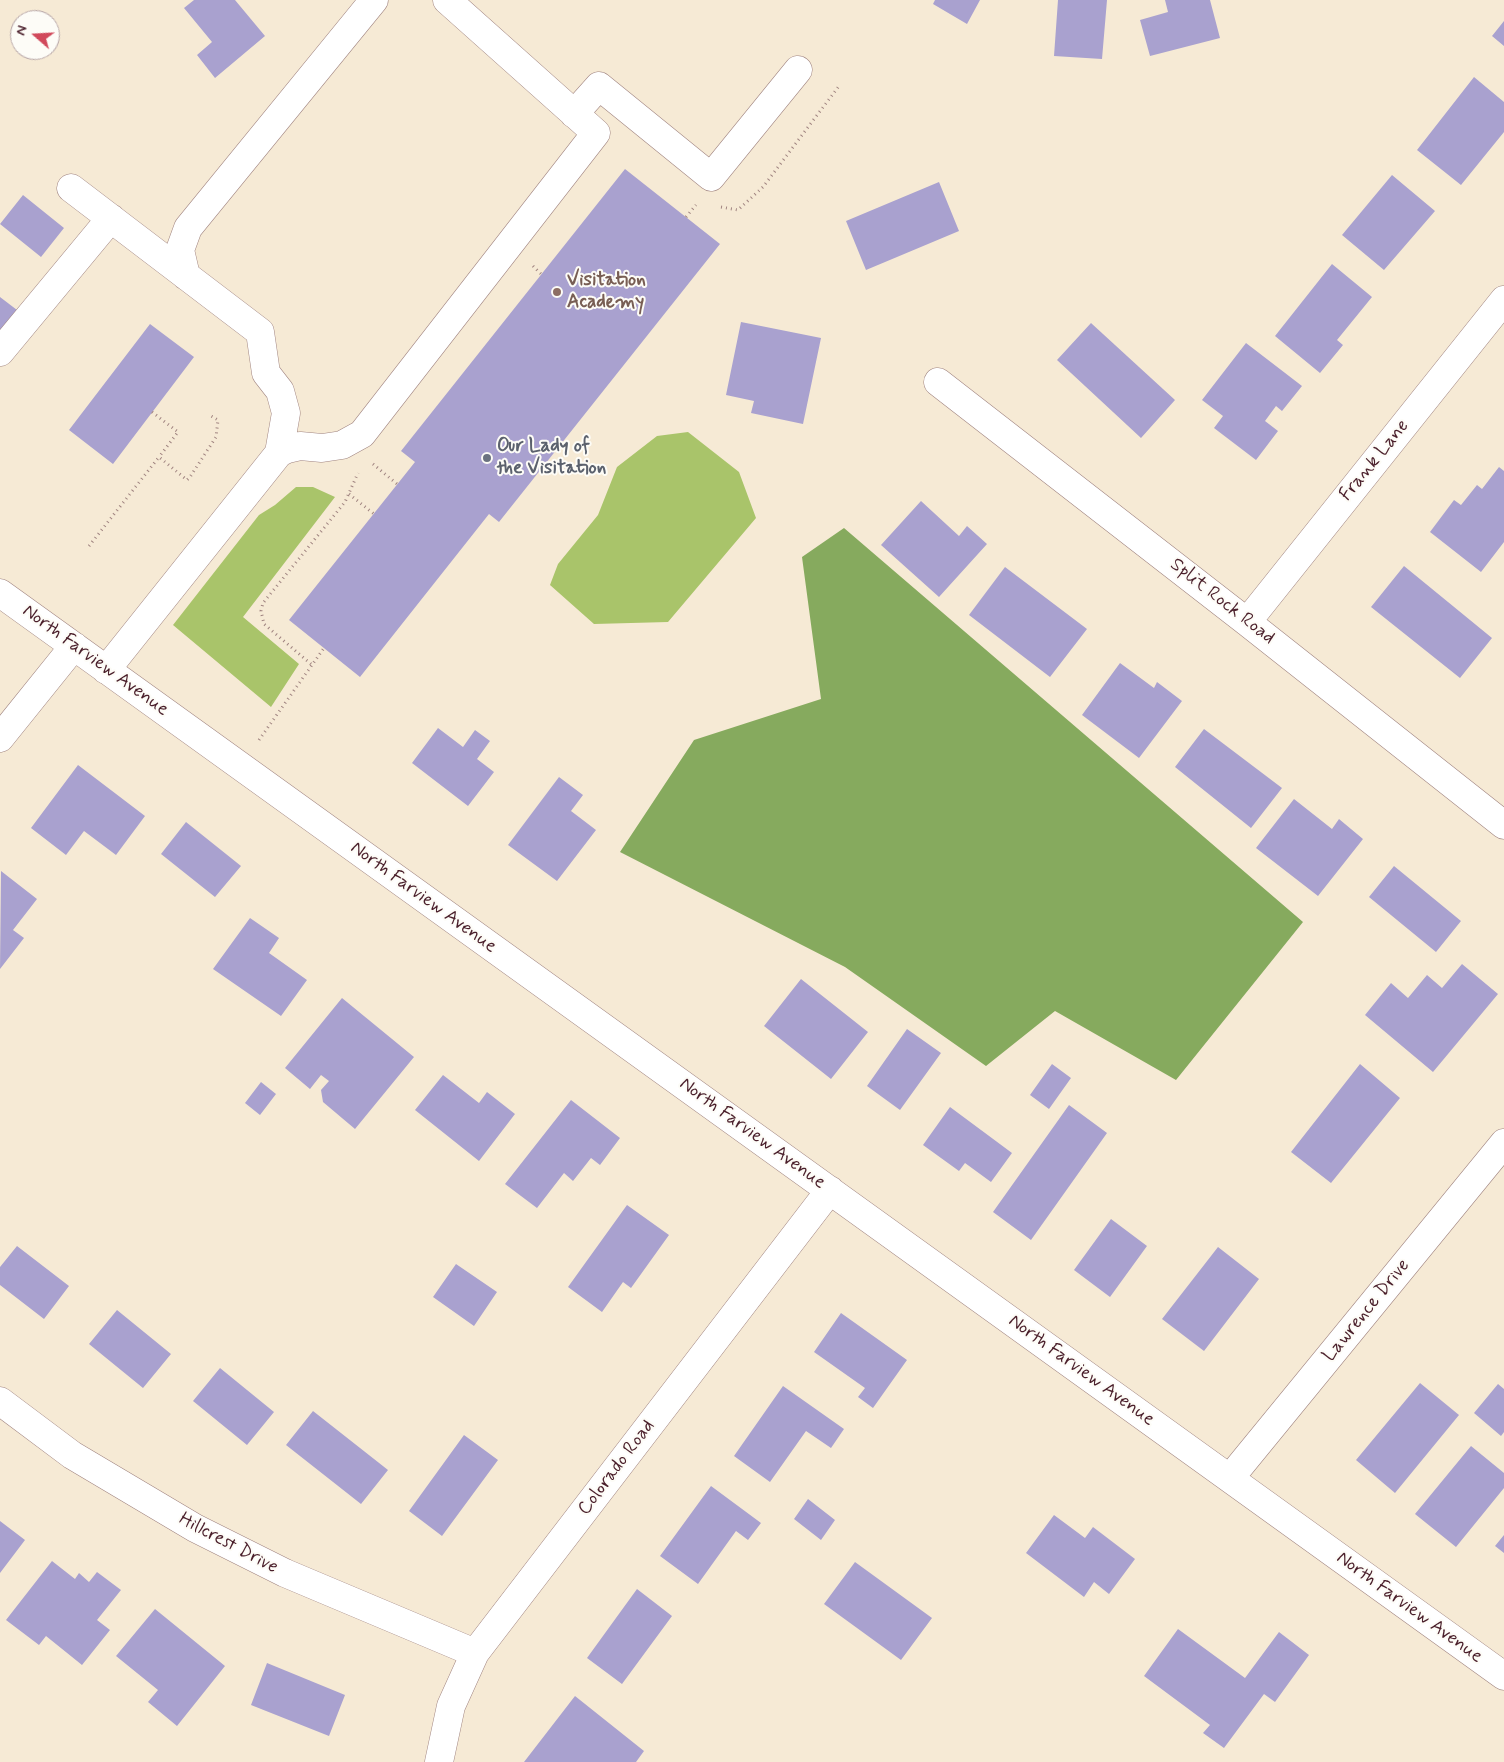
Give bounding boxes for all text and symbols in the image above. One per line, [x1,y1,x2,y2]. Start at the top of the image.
north arrow [10,10,60,60]
text: N [12,23,32,38]
place label: Visitation Academy [567,270,646,314]
marker: Visitation Academy [551,286,563,298]
street label: Frank Lane [1335,416,1415,506]
place label: Our Lady of the Visitation [497,436,606,480]
marker: Our Lady of the Visitation [481,452,493,464]
street label: Split Rock Road [1165,554,1279,650]
street label: North Farview Avenue [17,600,173,722]
street label: North Farview Avenue [345,837,501,959]
street label: North Farview Avenue [674,1073,830,1195]
street label: Lawrence Drive [1319,1255,1415,1367]
street label: North Farview Avenue [1003,1310,1159,1432]
street label: Colorado Road [574,1416,660,1520]
street label: Hillcrest Drive [175,1508,281,1580]
street label: North Farview Avenue [1331,1547,1487,1669]

